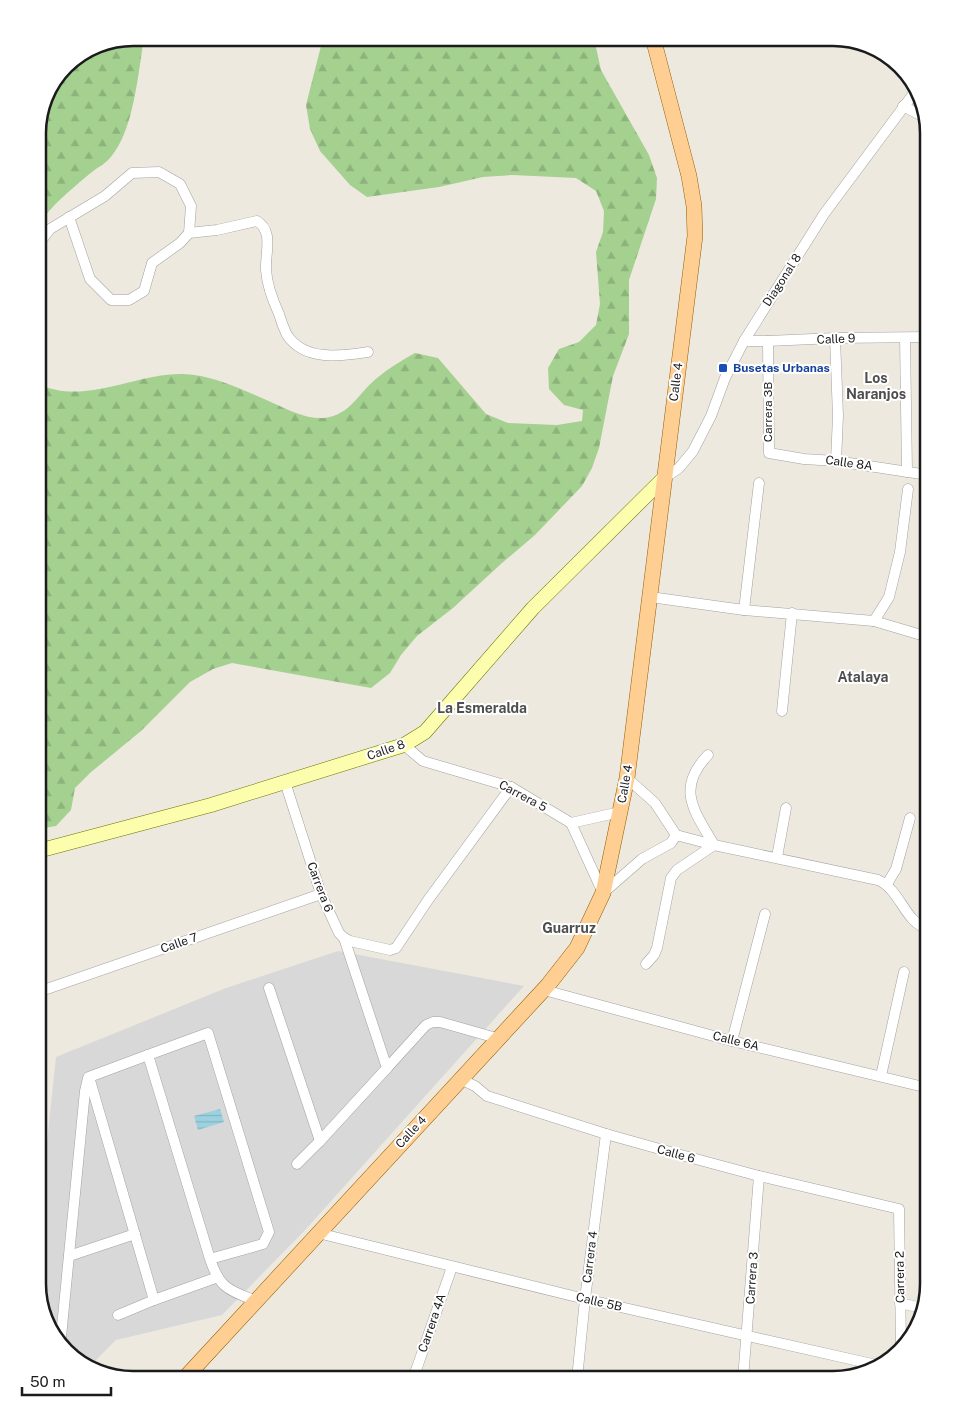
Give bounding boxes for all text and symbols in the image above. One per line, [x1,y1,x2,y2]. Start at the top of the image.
street label: Diagonal 8 [760,251,804,309]
street label: Calle 9 [816,331,856,347]
street label: Calle 4 [667,361,685,402]
place label: Busetas Urbanas [733,361,830,375]
marker: Busetas Urbanas [717,362,729,374]
district label: Los Naranjos [846,370,906,402]
street label: Carrera 3B [761,382,775,442]
street label: Calle 8A [824,453,874,473]
district label: Atalaya [838,669,889,685]
district label: La Esmeralda [437,700,527,716]
street label: Calle 8 [365,737,407,763]
street label: Calle 4 [615,763,635,804]
street label: Carrera 5 [496,777,550,815]
street label: Carrera 6 [304,860,336,914]
district label: Guarruz [542,920,596,936]
street label: Calle 7 [159,930,199,956]
street label: Calle 6A [711,1028,761,1054]
street label: Calle 4 [393,1113,430,1151]
street label: Calle 6 [655,1142,697,1166]
street label: Carrera 4 [580,1230,600,1284]
street label: Carrera 3 [743,1251,761,1305]
street label: Carrera 2 [893,1251,907,1303]
street label: Calle 5B [575,1290,623,1314]
street label: Carrera 4A [415,1291,449,1354]
scale bar [22,1364,111,1396]
text: 50 m [30,1373,65,1390]

